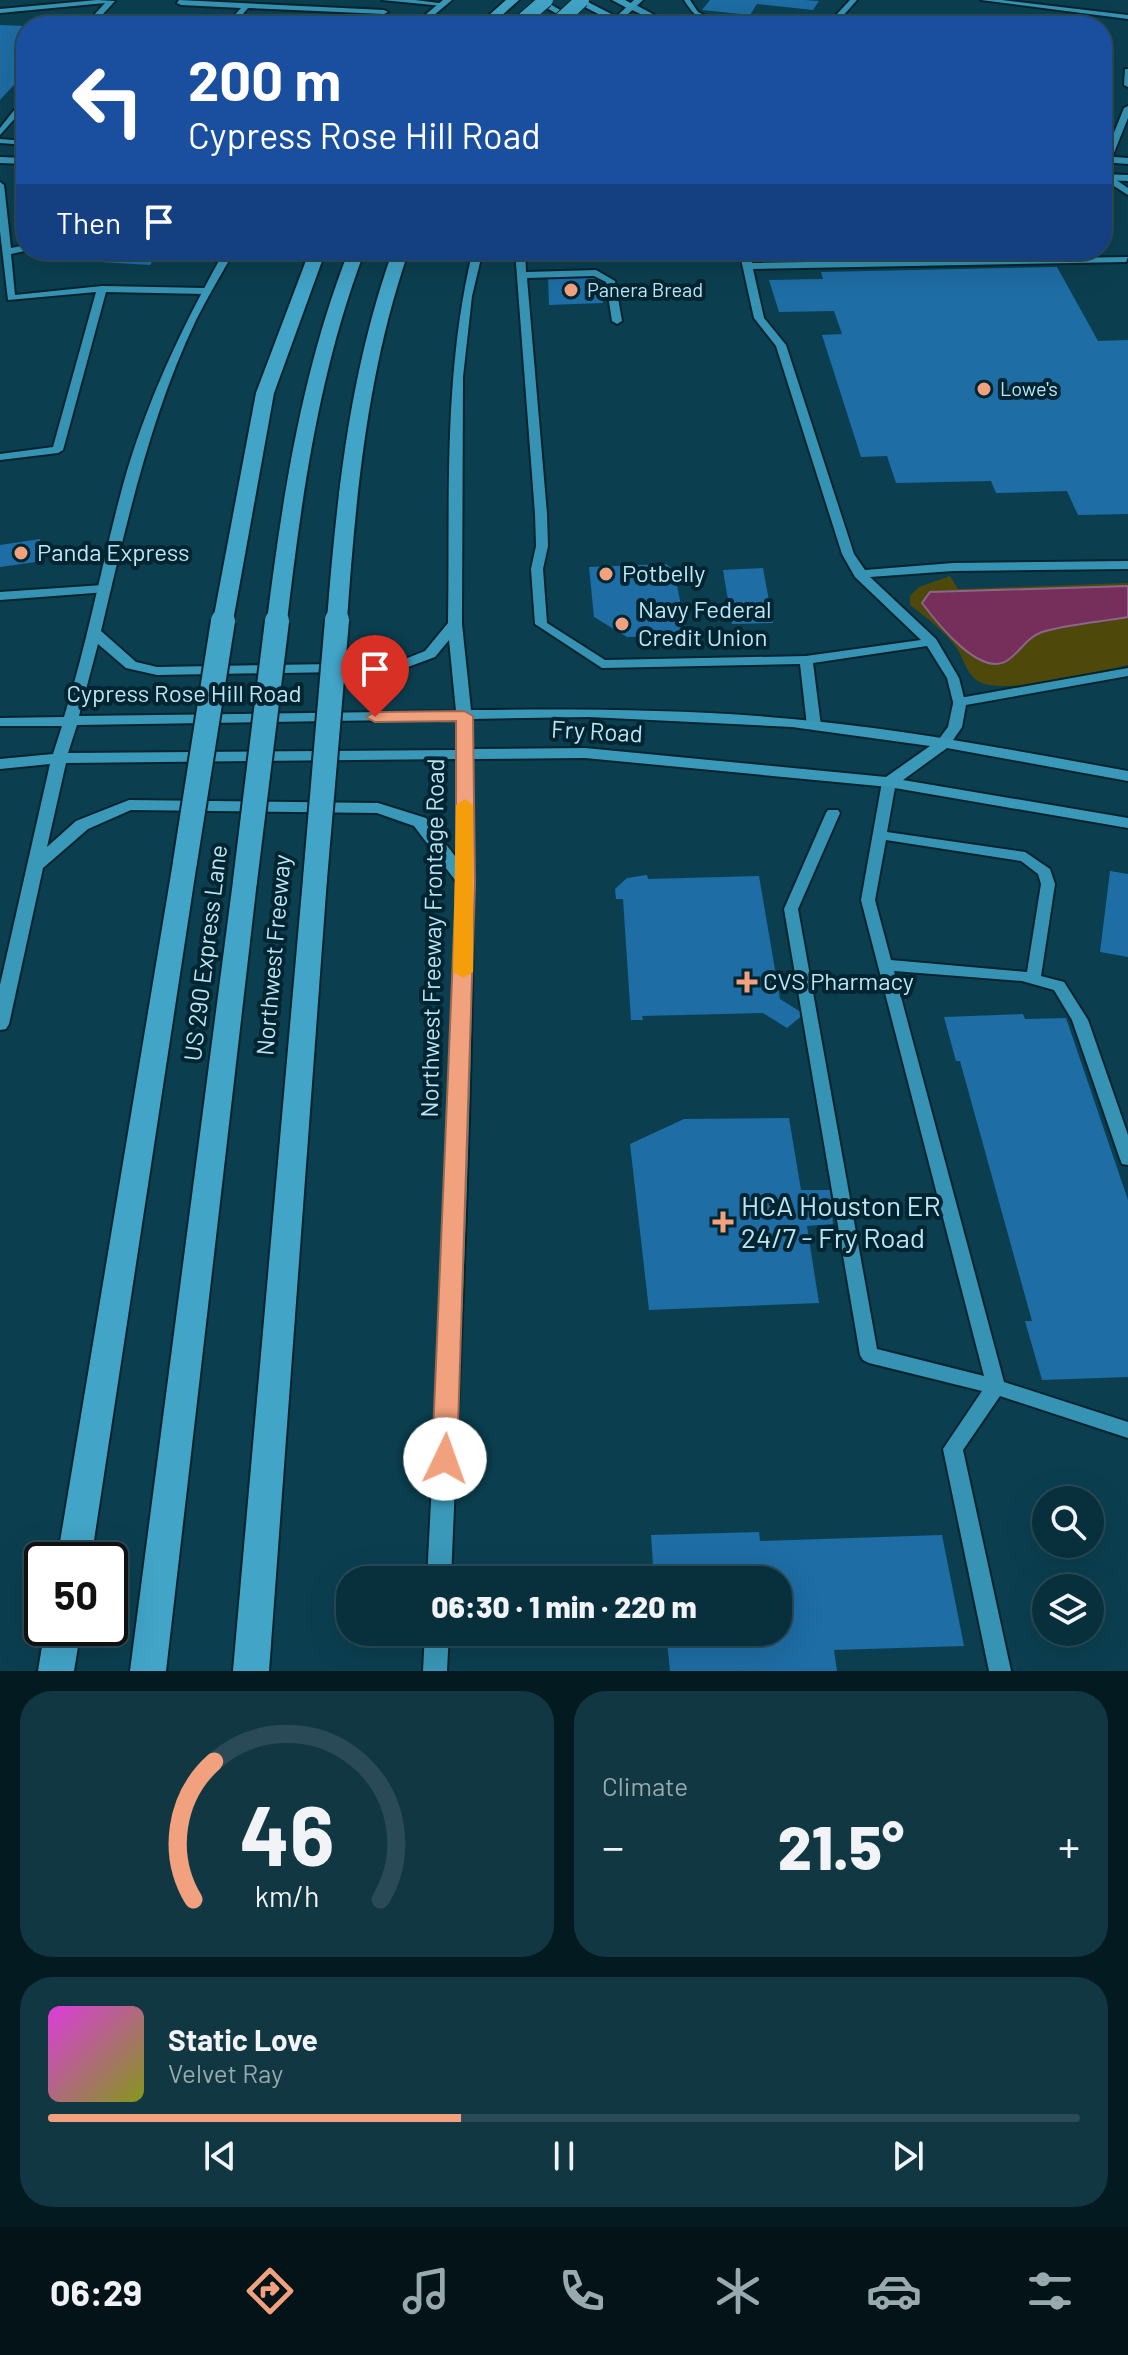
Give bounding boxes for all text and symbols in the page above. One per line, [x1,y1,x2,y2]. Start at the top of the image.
text: 200 m [188,45,341,112]
icon: left [56,48,160,152]
text: Cypress Rose Hill Road [188,113,541,156]
icon: arrive [137,200,181,244]
text: Then [56,204,121,240]
place label: Panera Bread [587,277,703,301]
marker: Panera Bread [562,281,580,299]
place label: Lowe's [1000,376,1058,400]
marker: Lowe's [975,380,993,398]
place label: Panda Express [37,537,189,566]
marker: Panda Express [12,544,30,562]
place label: Potbelly [622,558,705,587]
marker: Potbelly [597,565,615,583]
place label: Navy Federal Credit Union [638,594,771,651]
marker: Navy Federal Credit Union [613,615,631,633]
pin [341,635,409,717]
icon: arrive [353,647,397,691]
street label: Cypress Rose Hill Road [66,678,302,707]
street label: Fry Road [551,714,644,747]
street label: Northwest Freeway Frontage Road [414,758,449,1118]
street label: US 290 Express Lane [177,843,232,1063]
street label: Northwest Freeway [249,853,296,1057]
place label: CVS Pharmacy [763,966,914,995]
marker: CVS Pharmacy [738,973,756,991]
place label: HCA Houston ER 24/7 - Fry Road [741,1188,941,1254]
marker: HCA Houston ER 24/7 - Fry Road [712,1211,734,1233]
position arrow [403,1417,487,1501]
map controls [1032,1486,1104,1646]
button: search [1032,1486,1104,1558]
speed limit sign: 50 [24,1542,128,1646]
button: layers [1032,1574,1104,1646]
text: 06:30 · 1 min · 220 m [431,1588,697,1624]
text: Climate [602,1770,688,1801]
text: 46 [239,1783,335,1883]
text: 21.5° [778,1810,904,1882]
text: − [602,1819,624,1872]
text: + [1058,1819,1080,1872]
text: km/h [255,1878,319,1913]
text: Static Love [168,2021,318,2057]
text: Velvet Ray [168,2057,283,2088]
icon: previous [198,2134,242,2178]
icon: pause [542,2134,586,2178]
icon: next [886,2134,930,2178]
icon: directions [242,2263,298,2319]
icon: music [398,2263,454,2319]
icon: phone [554,2263,610,2319]
icon: climate [710,2263,766,2319]
icon: car [866,2263,922,2319]
icon: filters [1022,2263,1078,2319]
text: 06:29 [50,2270,142,2313]

